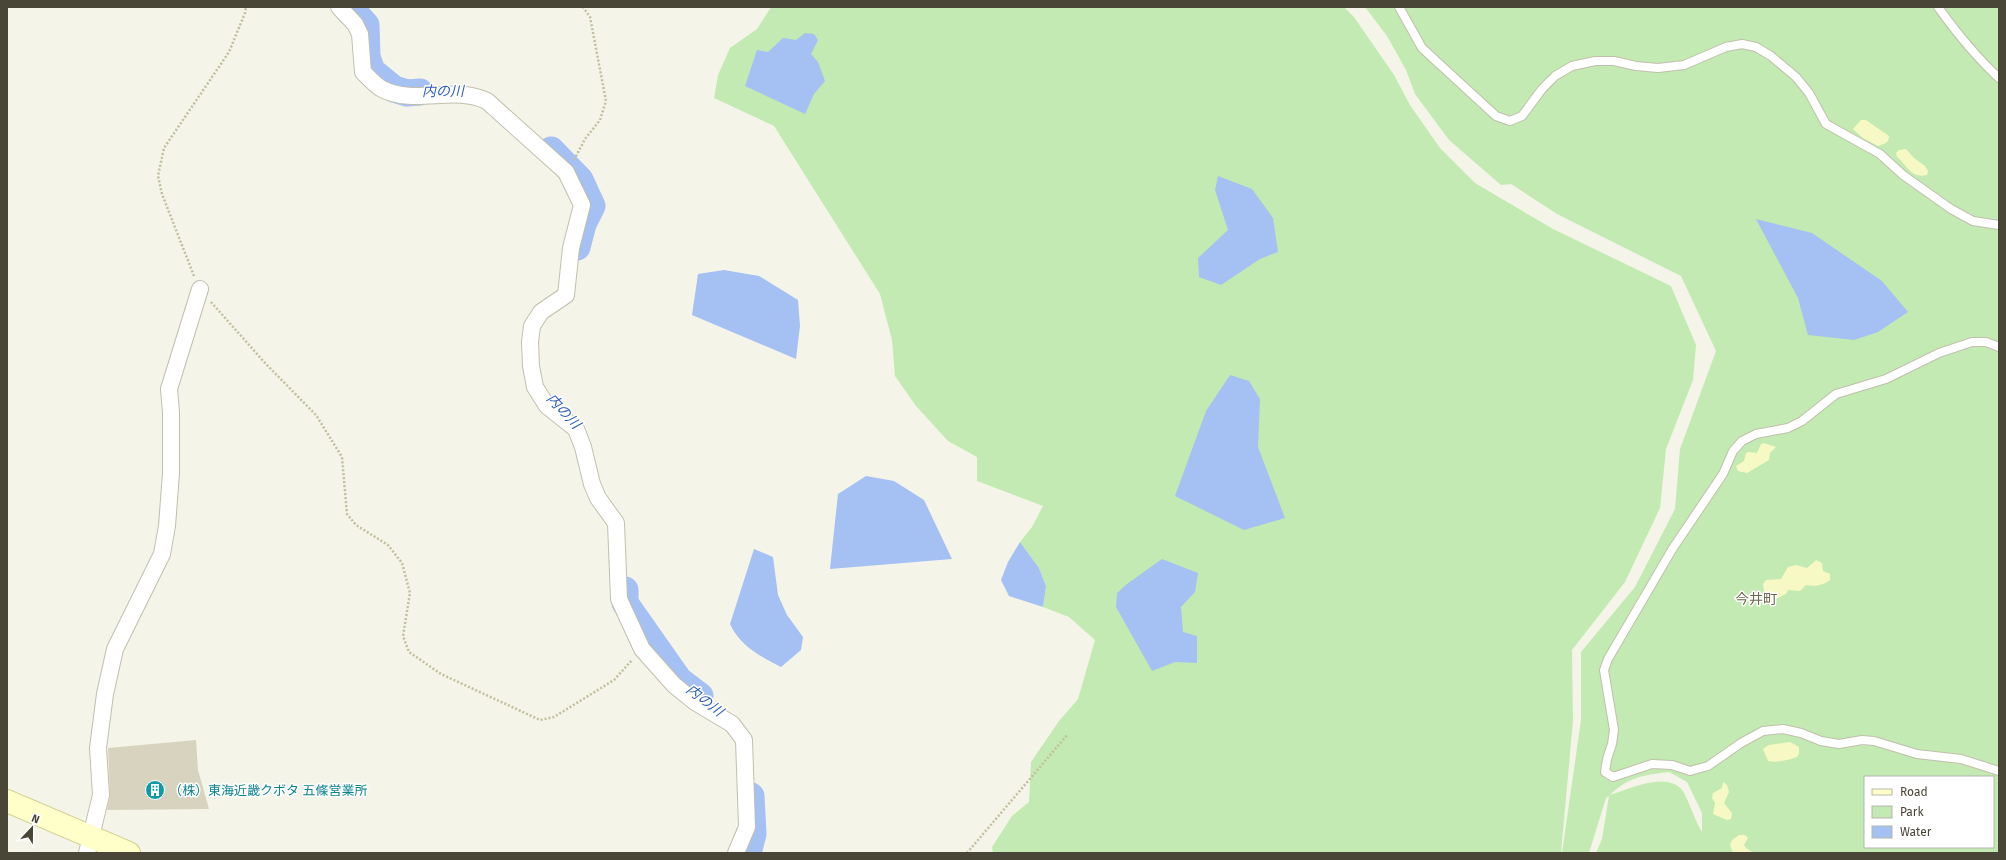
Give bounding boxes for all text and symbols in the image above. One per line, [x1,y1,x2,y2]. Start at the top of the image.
water label: 内の川 [422,83,466,100]
water label: 内の川 [543,390,586,434]
district label: 今井町 [1735,591,1777,608]
water label: 内の川 [683,681,728,721]
legend [1864,776,1994,848]
building icon: （株）東海近畿クボタ 五條営業所 [144,779,166,801]
place label: （株）東海近畿クボタ 五條営業所 [169,783,367,798]
text: Road [1900,785,1928,799]
text: Park [1900,805,1924,819]
north arrow [12,808,52,848]
text: N [30,812,41,827]
text: Water [1900,825,1932,839]

